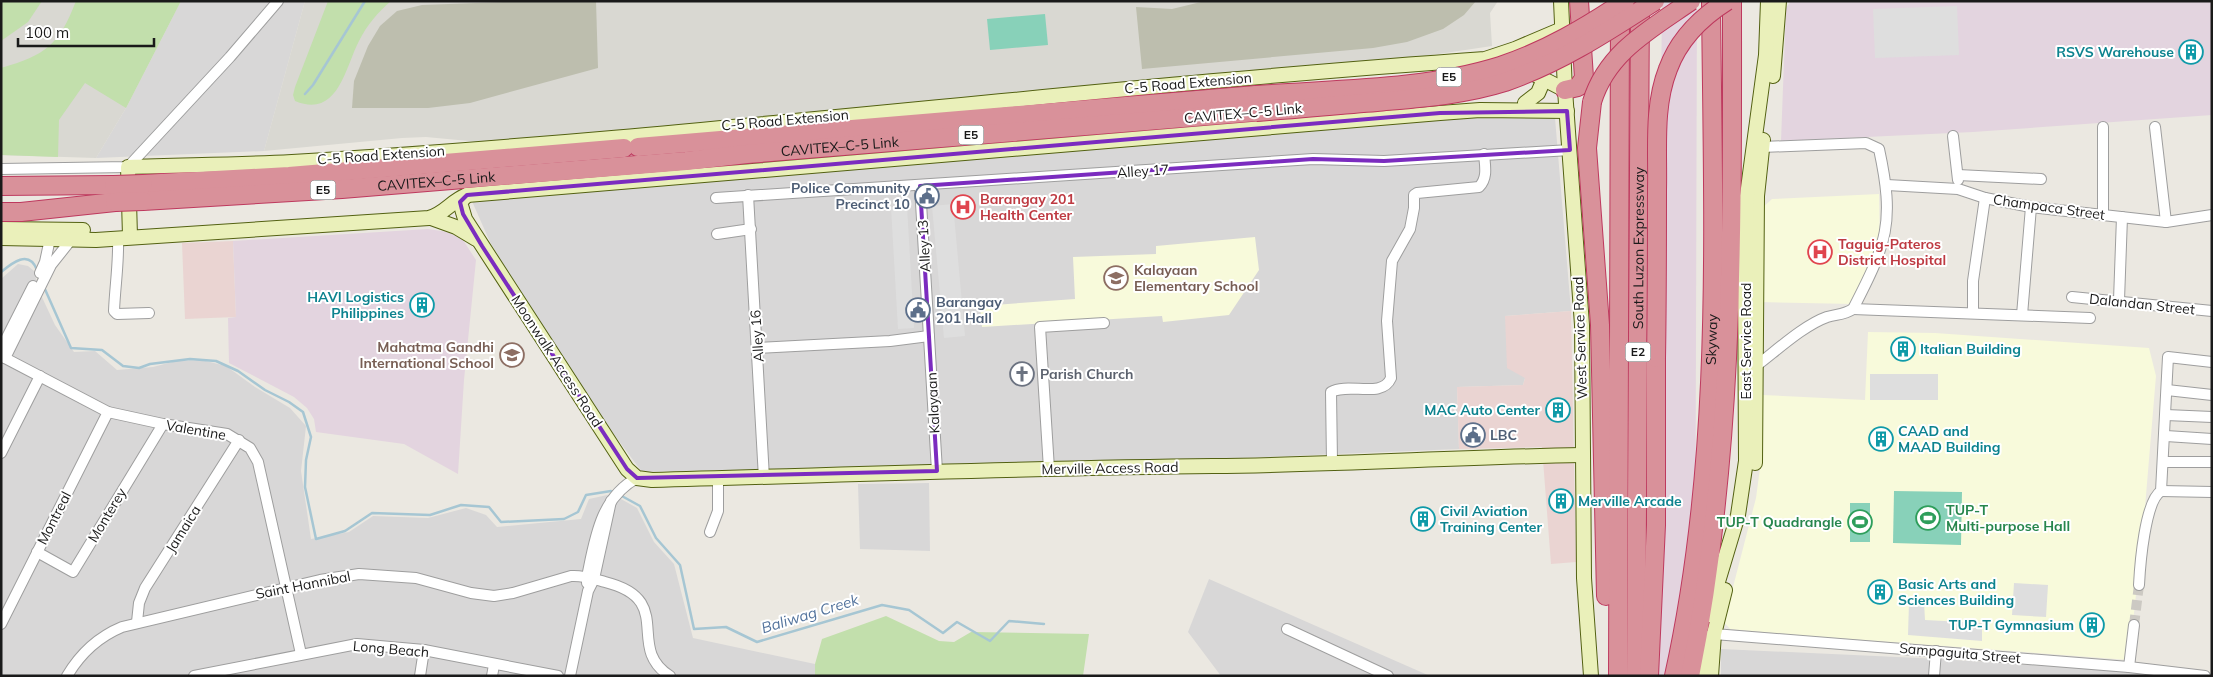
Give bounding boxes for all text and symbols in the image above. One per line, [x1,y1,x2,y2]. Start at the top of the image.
scale bar [18,15,154,47]
text: 100 m [25,23,69,42]
building icon: RSVS Warehouse [2178,39,2204,65]
place label: RSVS Warehouse [2056,43,2174,61]
street label: C-5 Road Extension [1123,68,1253,98]
road number: E5 [1436,68,1462,86]
street label: CAVITEX–C-5 Link [1183,99,1303,127]
street label: C-5 Road Extension [720,105,850,135]
road number: E5 [958,126,984,144]
street label: CAVITEX–C-5 Link [780,132,900,160]
street label: C-5 Road Extension [317,142,445,168]
street label: Alley 17 [1116,160,1170,182]
street label: South Luzon Expressway [1629,166,1648,329]
street label: CAVITEX–C-5 Link [377,167,497,195]
place label: Police Community Precinct 10 [791,179,910,213]
road number: E5 [310,180,336,200]
public building icon: Police Community Precinct 10 [914,183,940,209]
place label: Barangay 201 Health Center [980,190,1075,224]
street label: Champaca Street [1992,190,2106,224]
hospital icon: Barangay 201 Health Center [950,194,976,220]
street label: Alley 13 [914,219,934,273]
place label: Taguig-Pateros District Hospital [1838,235,1946,269]
hospital icon: Taguig-Pateros District Hospital [1807,239,1833,265]
place label: Kalayaan Elementary School [1134,261,1258,295]
school or university icon: Kalayaan Elementary School [1103,265,1129,291]
street label: West Service Road [1569,276,1591,400]
street label: East Service Road [1737,283,1755,399]
place label: HAVI Logistics Philippines [307,288,404,322]
street label: Dalandan Street [2088,290,2196,319]
building icon: HAVI Logistics Philippines [409,292,435,318]
street label: Moonwalk Access Road [508,292,606,430]
place label: Barangay 201 Hall [936,293,1002,327]
public building icon: Barangay 201 Hall [905,297,931,323]
street label: Alley 16 [746,309,768,363]
street label: Skyway [1702,313,1721,365]
building icon: Italian Building [1890,336,1916,362]
place label: Mahatma Gandhi International School [359,338,494,372]
place label: Italian Building [1920,340,2021,358]
school or university icon: Mahatma Gandhi International School [499,342,525,368]
road number: E2 [1626,342,1650,362]
church icon: Parish Church [1009,361,1035,387]
place label: Parish Church [1040,365,1133,383]
street label: Kalayaan [922,372,944,434]
building icon: MAC Auto Center [1545,397,1571,423]
place label: MAC Auto Center [1424,401,1540,419]
street label: Valentine [165,416,227,444]
public building icon: LBC [1460,422,1486,448]
place label: CAAD and MAAD Building [1898,422,2000,456]
place label: LBC [1490,426,1517,444]
building icon: CAAD and MAAD Building [1868,426,1894,452]
street label: Merville Access Road [1041,458,1179,478]
street label: Monterey [84,484,131,546]
street label: Montreal [33,488,75,548]
building icon: Merville Arcade [1548,488,1574,514]
place label: Merville Arcade [1578,492,1682,510]
place label: TUP-T Multi-purpose Hall [1946,501,2070,535]
street label: Jamaica [162,502,204,556]
place label: Civil Aviation Training Center [1440,502,1543,536]
sports icon: TUP-T Multi-purpose Hall [1915,505,1941,531]
building icon: Civil Aviation Training Center [1410,506,1436,532]
sports icon: TUP-T Quadrangle [1847,509,1873,535]
place label: TUP-T Quadrangle [1717,513,1842,531]
street label: Saint Hannibal [254,567,352,603]
place label: Basic Arts and Sciences Building [1898,575,2014,609]
building icon: Basic Arts and Sciences Building [1867,579,1893,605]
water label: Baliwag Creek [759,589,862,637]
building icon: TUP-T Gymnasium [2079,612,2105,638]
place label: TUP-T Gymnasium [1949,616,2074,634]
street label: Long Beach [352,637,430,661]
street label: Sampaguita Street [1899,639,2022,667]

